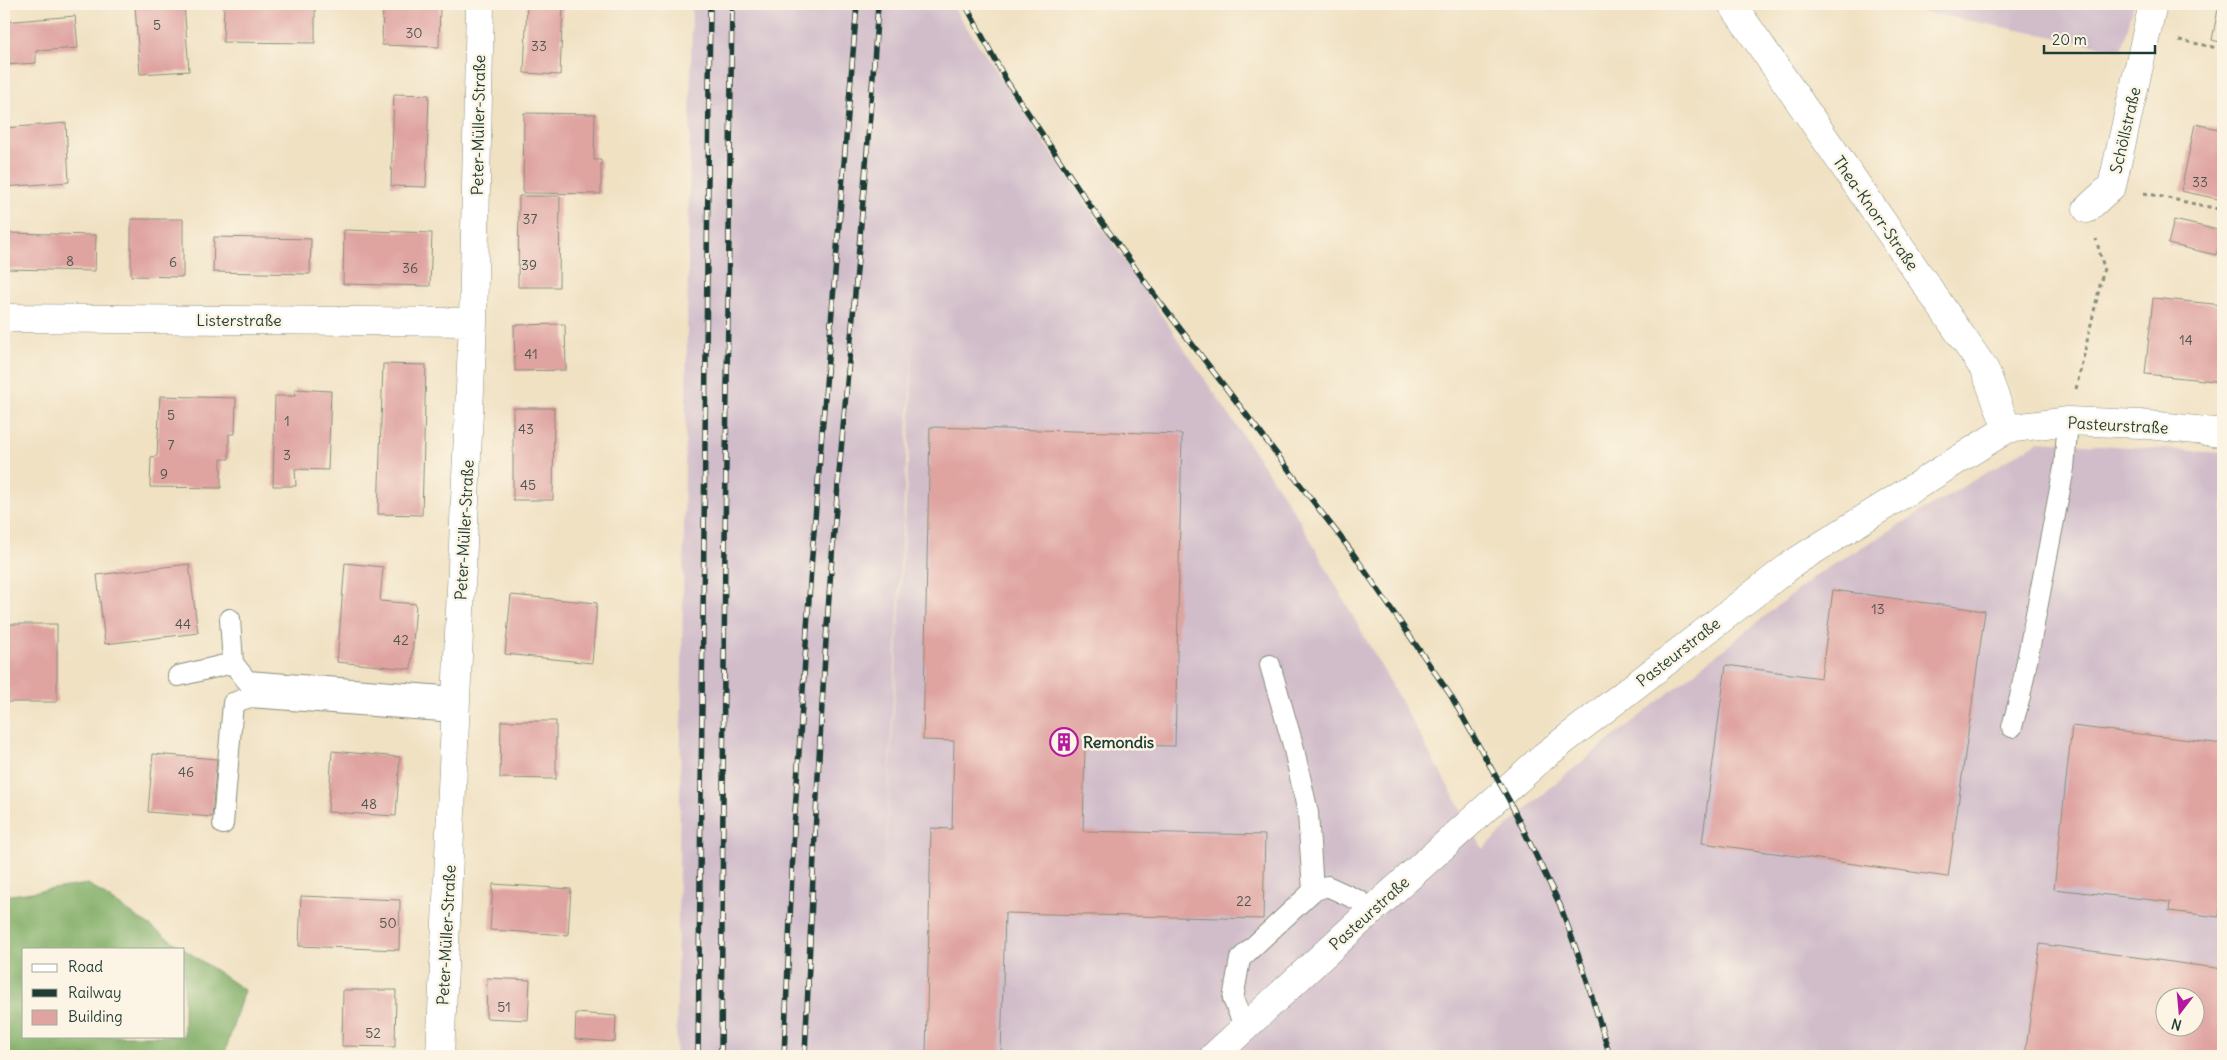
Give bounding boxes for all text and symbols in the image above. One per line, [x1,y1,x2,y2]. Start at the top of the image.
house number: 5 [153,16,161,34]
scale bar [2044,22,2156,54]
house number: 30 [405,24,423,42]
text: 20 m [2052,30,2087,49]
house number: 33 [531,37,547,55]
street label: Peter-Müller-Straße [467,54,489,196]
street label: Schöllstraße [2105,85,2145,175]
street label: Thea-Knorr-Straße [1829,152,1923,274]
house number: 33 [2192,173,2208,191]
house number: 37 [523,210,538,228]
house number: 8 [66,252,74,270]
house number: 6 [169,253,177,271]
house number: 39 [521,256,537,274]
house number: 36 [402,259,418,277]
street label: Listerstraße [196,310,282,330]
house number: 14 [2179,331,2193,349]
house number: 41 [524,345,538,363]
house number: 5 [167,406,175,424]
house number: 1 [284,412,290,430]
street label: Pasteurstraße [2067,412,2169,438]
house number: 43 [518,420,534,438]
house number: 7 [168,436,175,454]
house number: 3 [283,446,291,464]
street label: Peter-Müller-Straße [450,459,478,601]
house number: 9 [160,465,168,483]
house number: 45 [520,476,536,494]
house number: 13 [1871,600,1885,618]
street label: Pasteurstraße [1632,613,1724,691]
house number: 44 [175,615,191,633]
house number: 42 [393,631,409,649]
building icon: Remondis [1049,727,1079,757]
place label: Remondis [1083,732,1154,752]
house number: 46 [178,763,194,781]
house number: 48 [361,795,377,813]
street label: Peter-Müller-Straße [432,864,460,1006]
street label: Pasteurstraße [1325,872,1413,954]
house number: 22 [1236,892,1252,910]
house number: 50 [379,914,397,932]
legend [22,948,185,1038]
text: Road [68,957,103,976]
text: Railway [68,983,122,1002]
north arrow [2154,988,2204,1038]
house number: 51 [497,998,511,1016]
text: Building [68,1007,123,1026]
text: N [2169,1015,2184,1034]
house number: 52 [365,1024,381,1042]

